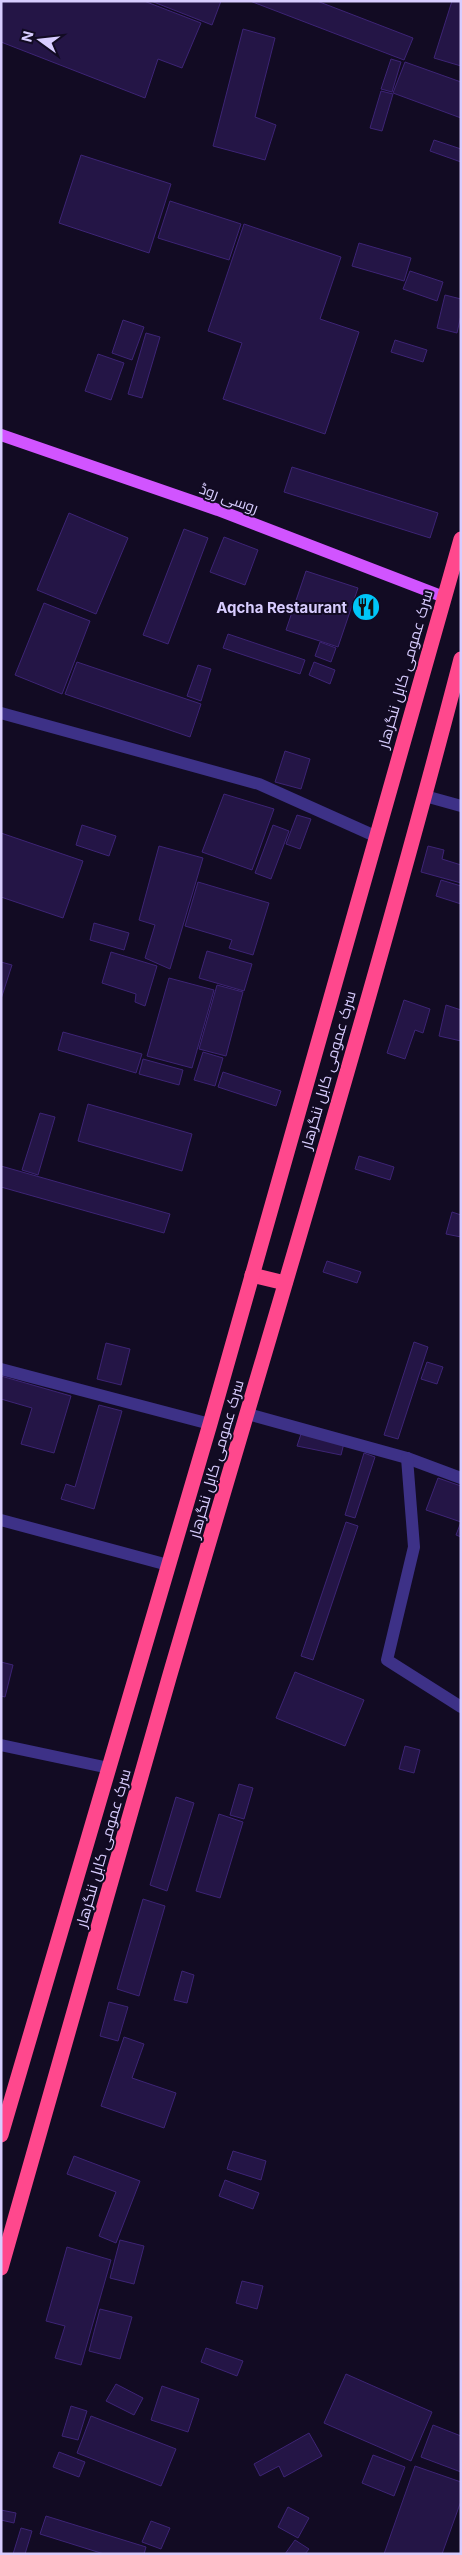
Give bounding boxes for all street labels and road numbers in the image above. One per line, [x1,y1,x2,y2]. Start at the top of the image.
street label: روسی روڈ [197,479,261,518]
street label: سرک عمومی کابل ننگرهار [373,588,438,752]
street label: سرک عمومی کابل ننگرهار [296,989,361,1153]
street label: سرک عمومی کابل ننگرهار [184,1378,249,1542]
street label: سرک عمومی کابل ننگرهار [71,1767,136,1931]

